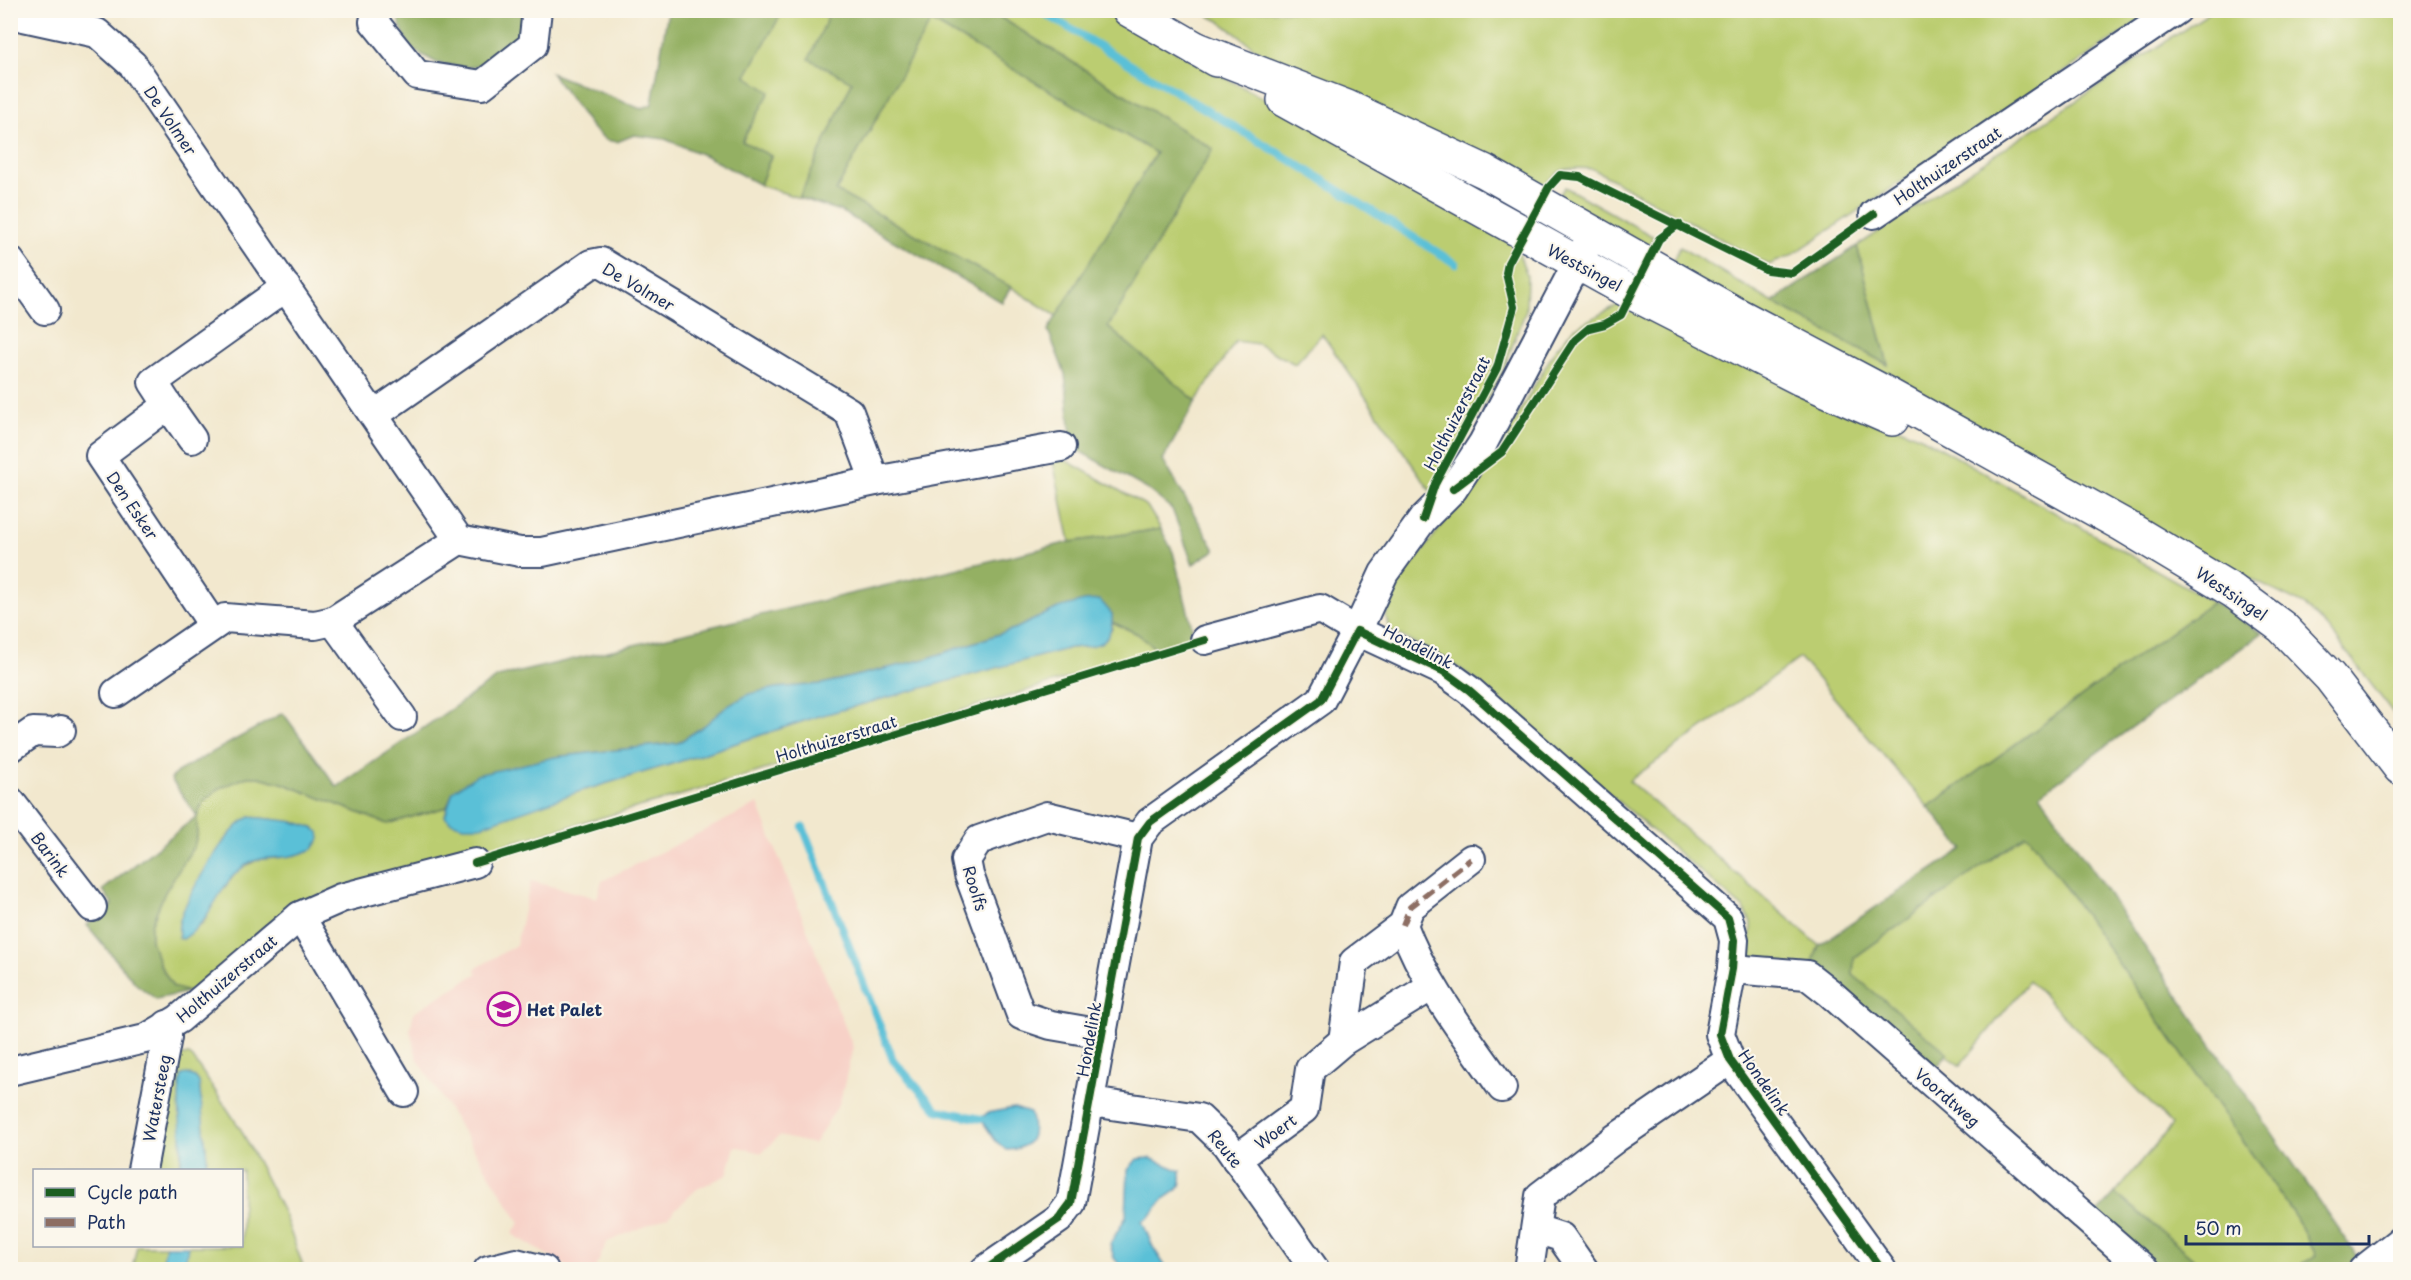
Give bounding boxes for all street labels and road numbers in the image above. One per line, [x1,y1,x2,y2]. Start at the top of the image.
street label: De Volmer [139,80,204,160]
street label: Holthuizerstraat [1888,120,2006,210]
street label: Westsingel [1543,237,1627,297]
street label: De Volmer [599,256,680,317]
street label: Holthuizerstraat [1417,351,1495,474]
street label: Den Esker [101,466,165,544]
street label: Westsingel [2192,560,2272,626]
street label: Hondelink [1380,618,1458,674]
street label: Holthuizerstraat [772,708,900,768]
street label: Barink [26,826,76,882]
street label: Roolfs [958,862,994,914]
street label: Holthuizerstraat [170,928,282,1028]
street label: Hondelink [1070,999,1106,1078]
street label: Hondelink [1733,1044,1797,1120]
street label: Watersteeg [136,1052,176,1144]
street label: Voordtweg [1910,1062,1986,1132]
street label: Woert [1249,1107,1301,1154]
street label: Reute [1203,1124,1249,1173]

